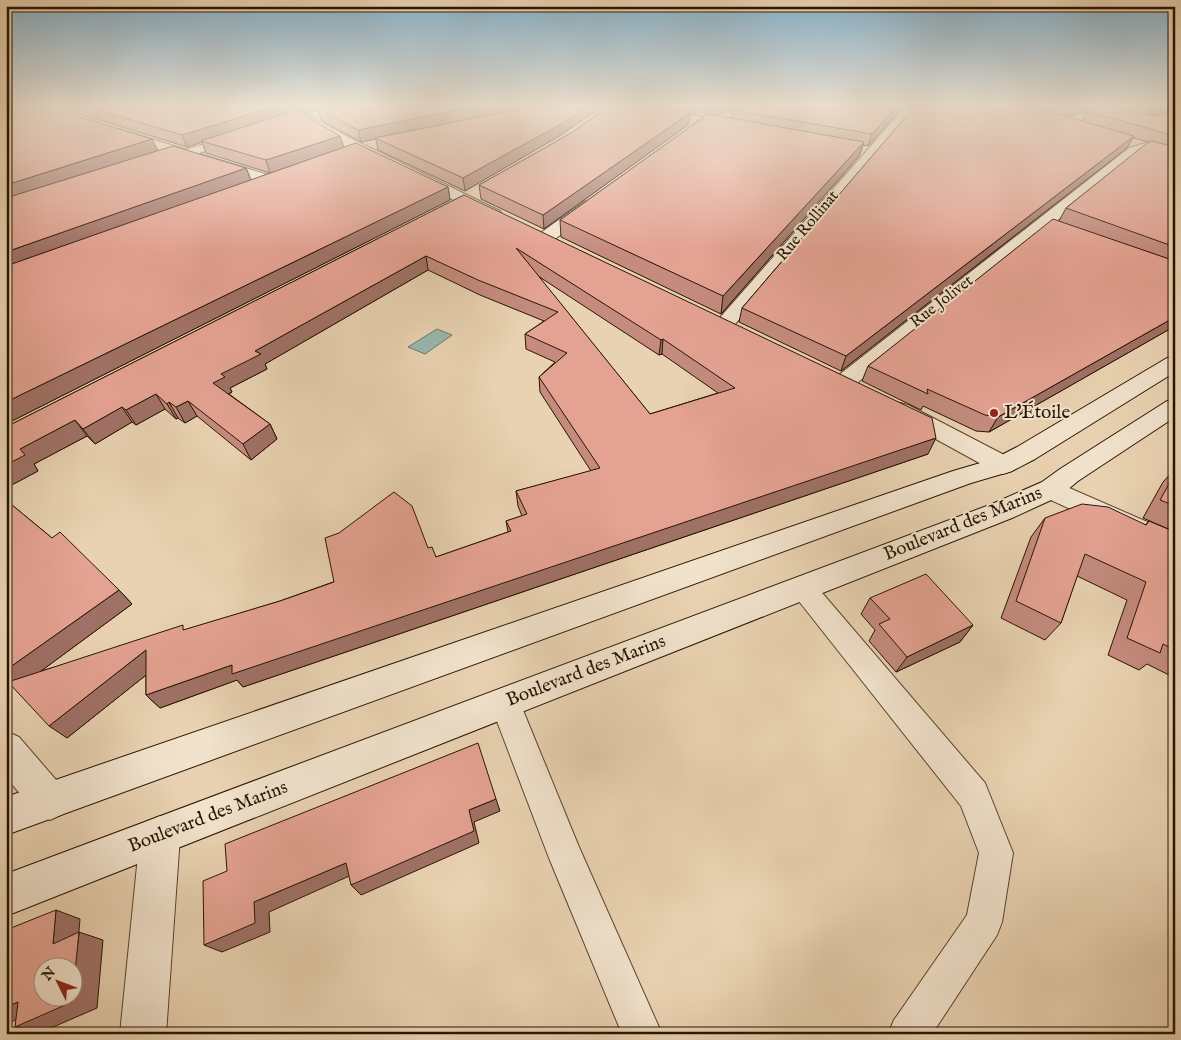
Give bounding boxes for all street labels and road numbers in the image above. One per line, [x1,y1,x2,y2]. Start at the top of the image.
street label: Rue Rollinat [773,186,844,265]
street label: Rue Jolivet [907,271,978,333]
street label: Boulevard des Marins [880,481,1046,567]
street label: Boulevard des Marins [503,630,669,712]
street label: Boulevard des Marins [125,776,291,858]

